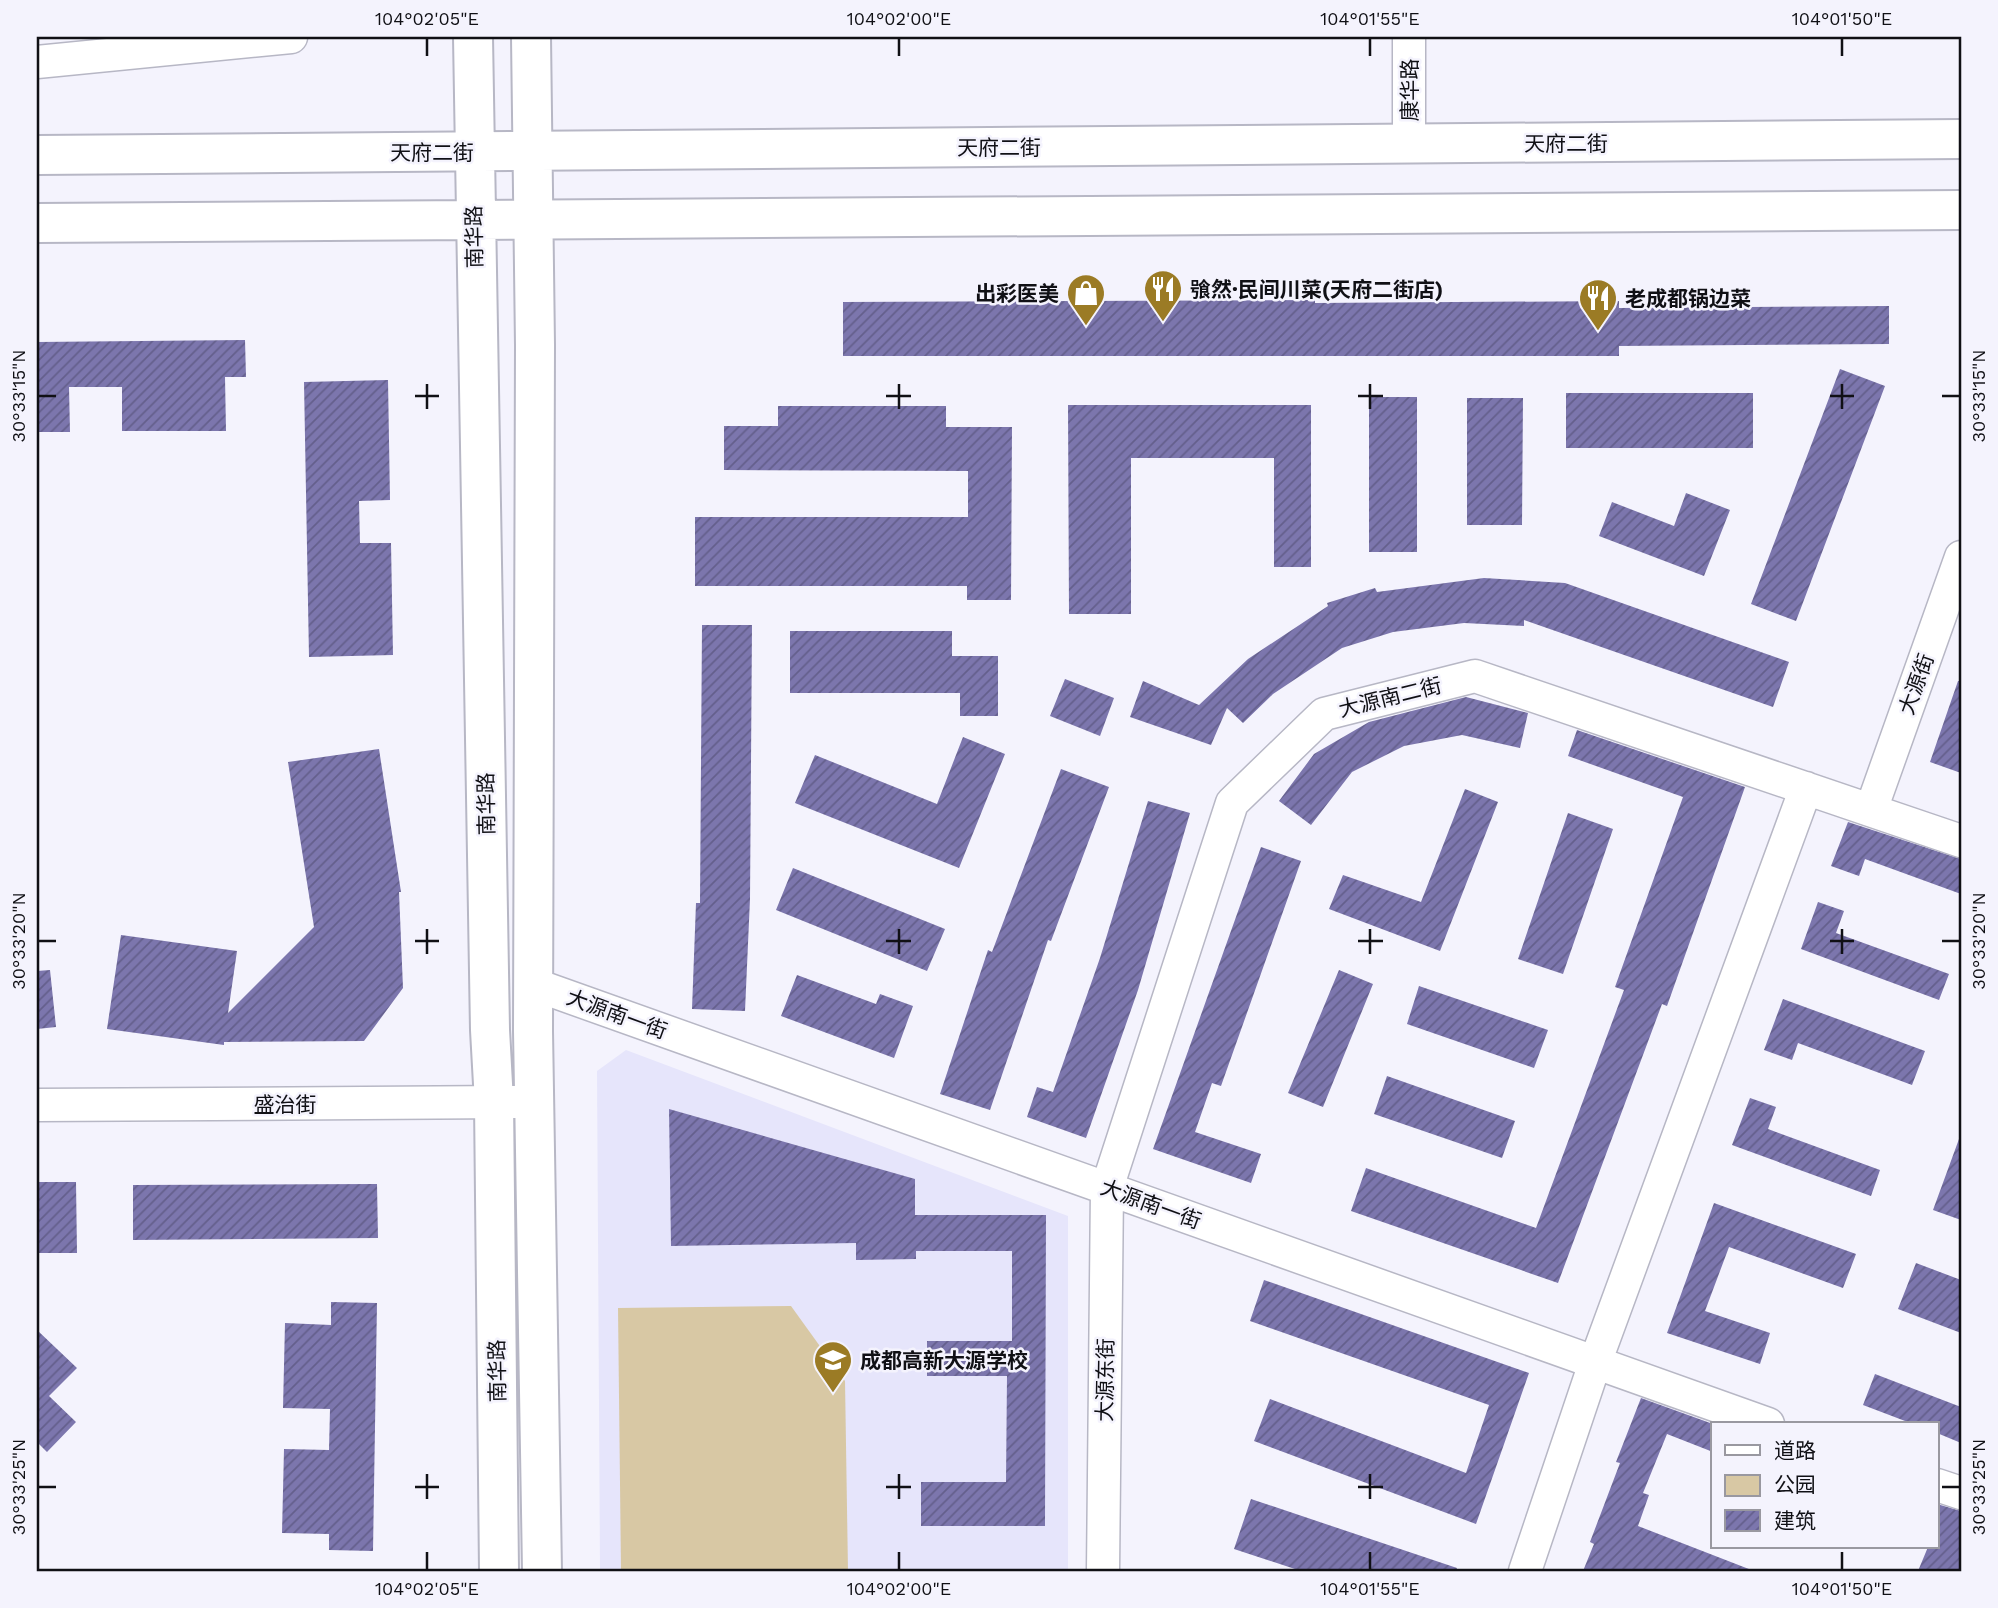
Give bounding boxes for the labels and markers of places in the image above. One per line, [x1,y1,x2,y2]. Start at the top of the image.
restaurant icon: 飸然·民间川菜(天府二街店) [1142,268,1184,323]
shop icon: 出彩医美 [1065,272,1107,327]
place label: 飸然·民间川菜(天府二街店) [1190,277,1443,302]
restaurant icon: 老成都锅边菜 [1577,277,1619,332]
place label: 出彩医美 [975,281,1059,306]
place label: 老成都锅边菜 [1625,286,1751,311]
school or university icon: 成都高新大源学校 [812,1339,854,1394]
place label: 成都高新大源学校 [860,1348,1028,1373]

